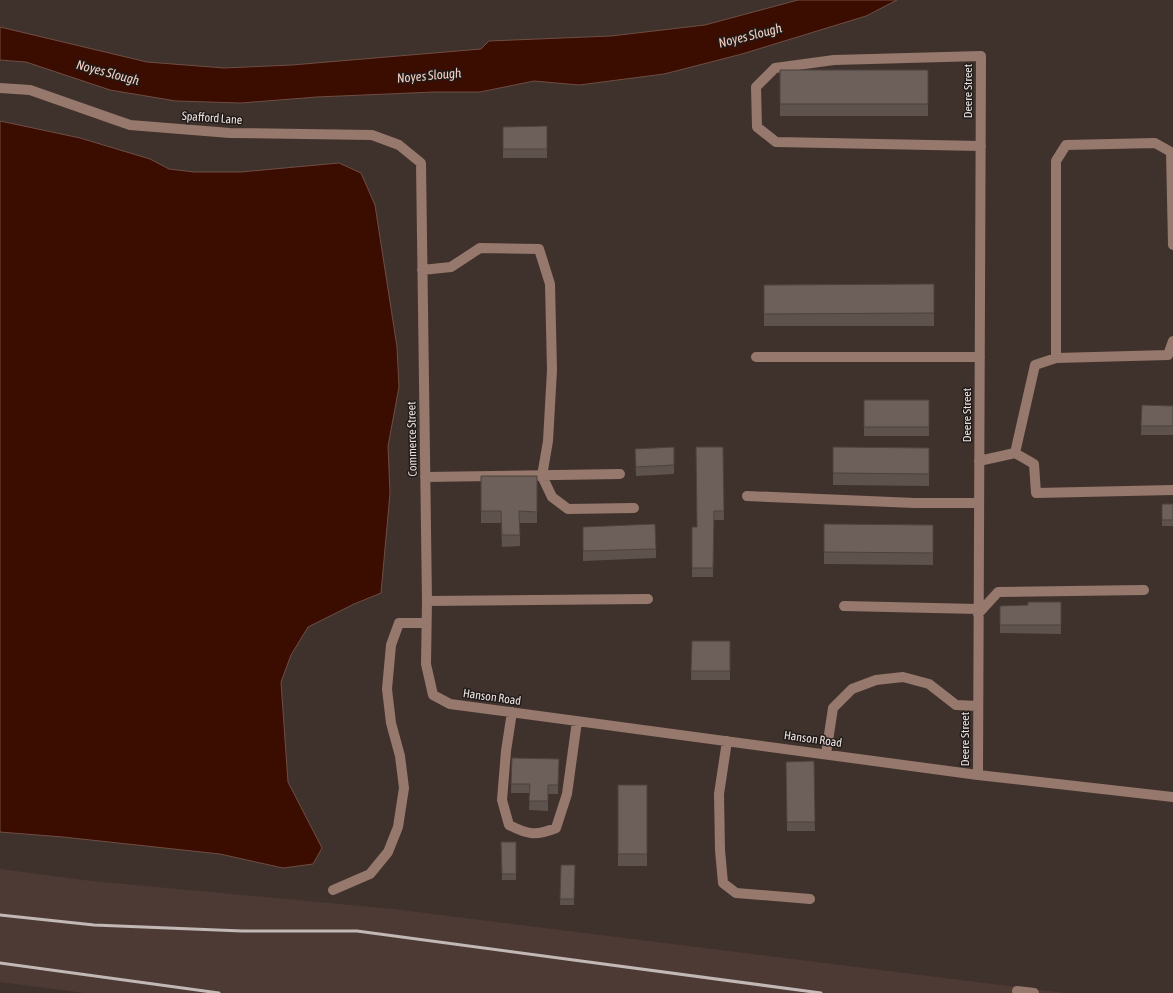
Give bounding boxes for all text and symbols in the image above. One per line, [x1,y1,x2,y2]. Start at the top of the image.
water label: Noyes Slough [717,20,784,51]
water label: Noyes Slough [75,57,142,88]
street label: Deere Street [961,63,975,118]
water label: Noyes Slough [396,65,463,86]
street label: Spafford Lane [181,109,243,127]
street label: Deere Street [960,387,974,442]
street label: Commerce Street [404,401,420,477]
street label: Hanson Road [462,686,522,708]
street label: Deere Street [958,711,972,766]
street label: Hanson Road [783,728,843,750]

